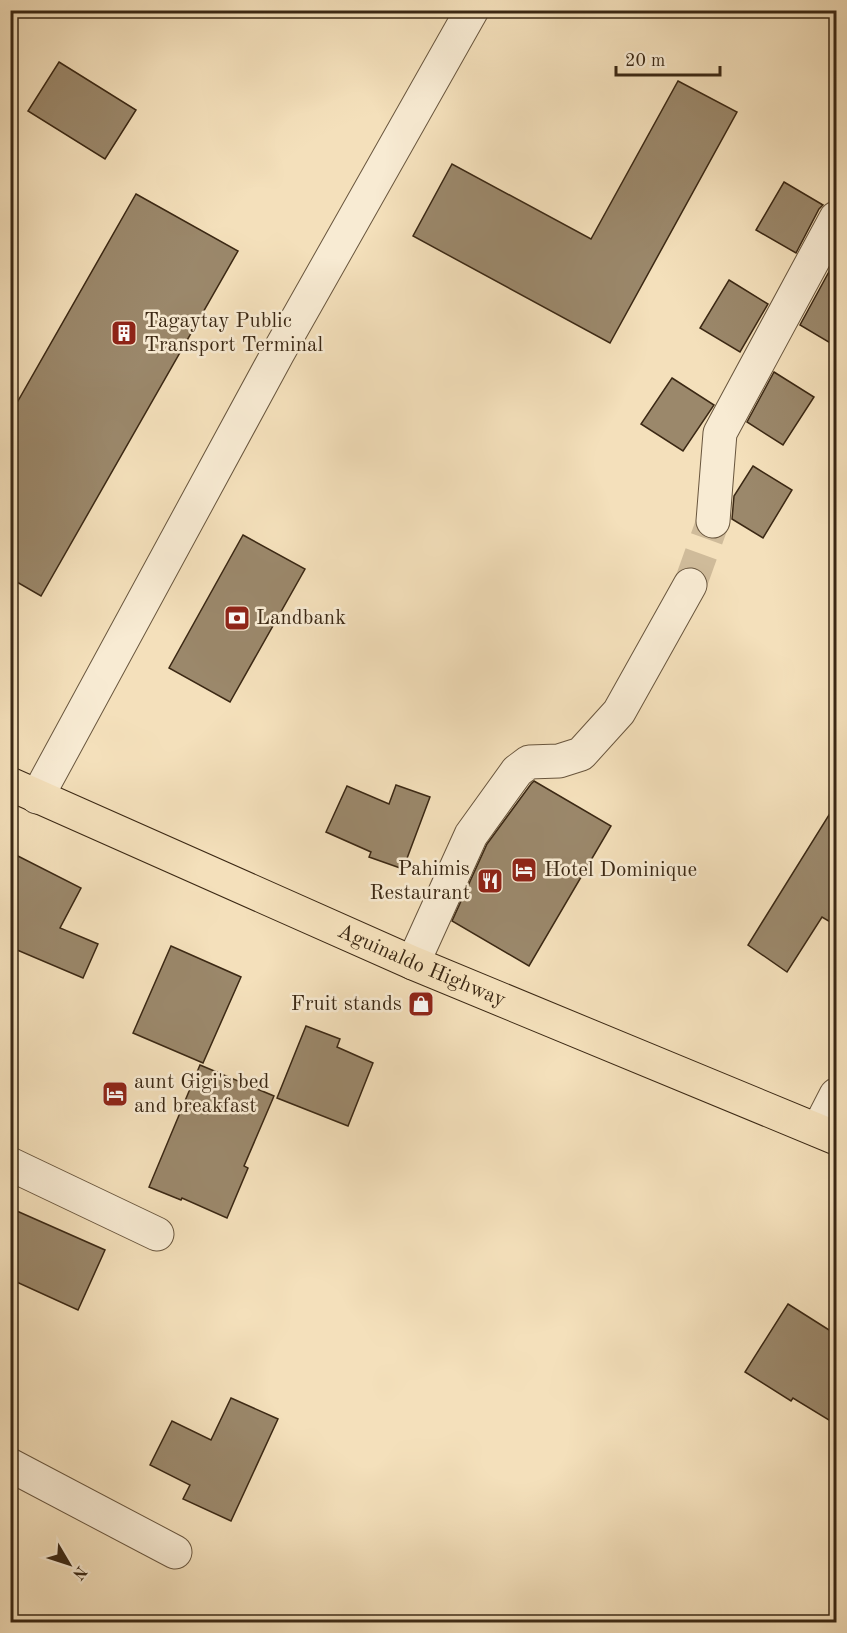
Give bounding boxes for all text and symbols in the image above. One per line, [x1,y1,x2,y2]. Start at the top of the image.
scale bar [616,39,720,77]
text: 20 m [625,52,665,70]
place label: Tagaytay Public Transport Terminal [144,311,323,356]
building icon: Tagaytay Public Transport Terminal [109,318,139,348]
bank icon: Landbank [222,603,252,633]
place label: Landbank [256,608,346,629]
hotel icon: Hotel Dominique [509,855,539,885]
place label: Pahimis Restaurant [370,859,470,904]
place label: Hotel Dominique [544,860,697,881]
restaurant icon: Pahimis Restaurant [475,866,505,896]
street label: Aguinaldo Highway [334,920,509,1011]
shop icon: Fruit stands [406,989,436,1019]
place label: Fruit stands [291,994,402,1015]
place label: aunt Gigi's bed and breakfast [134,1072,269,1117]
hotel icon: aunt Gigi's bed and breakfast [100,1079,130,1109]
north arrow [39,1534,99,1594]
text: N [69,1562,89,1583]

